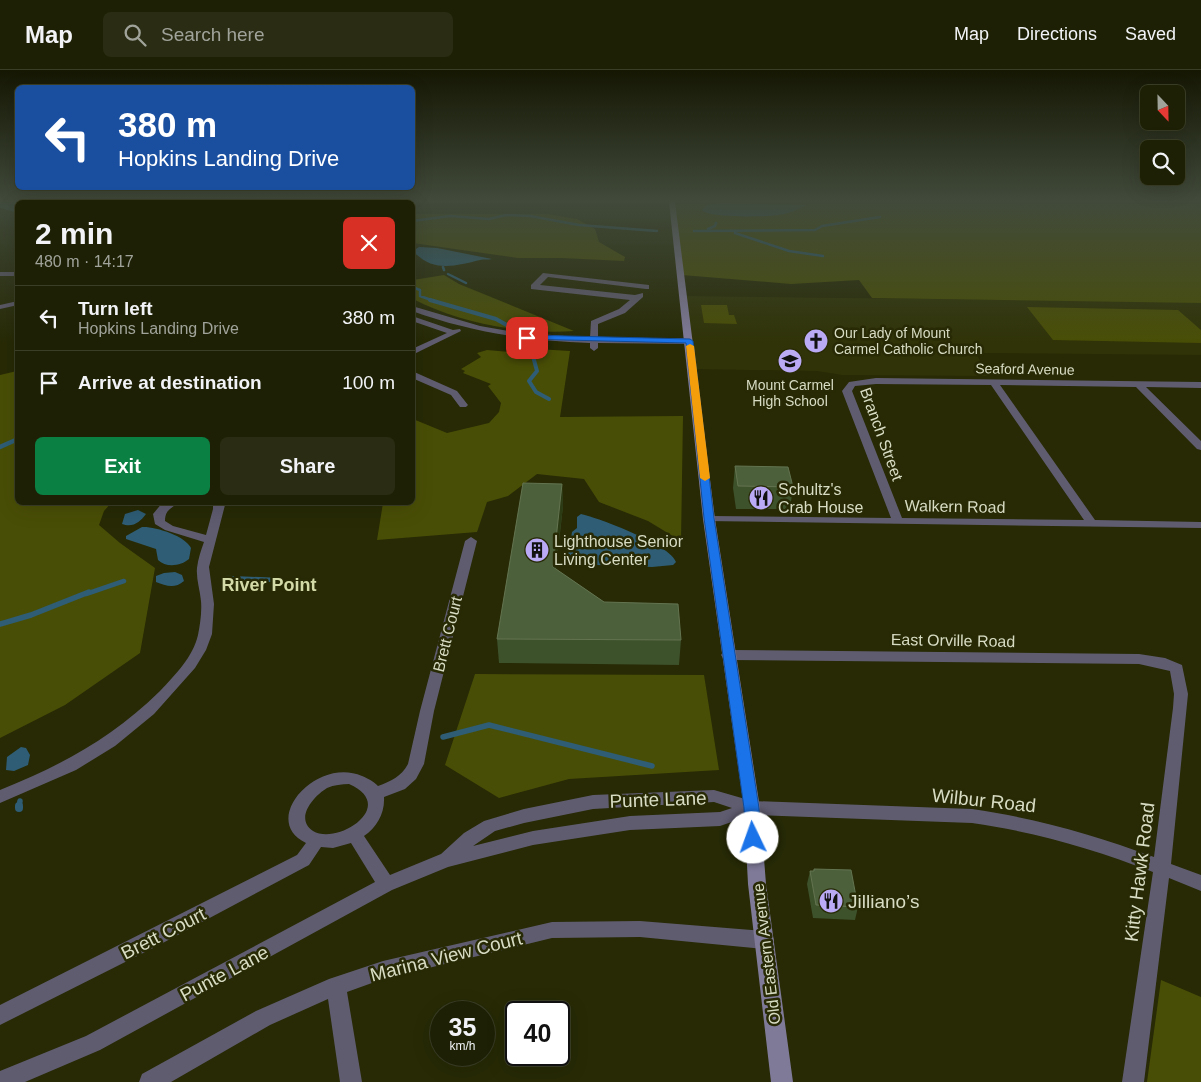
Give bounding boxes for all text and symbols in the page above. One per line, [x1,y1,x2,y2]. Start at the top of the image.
search box [103,12,453,57]
text: Map [25,21,73,48]
icon: search [121,21,149,49]
text: Search here [161,24,265,45]
text: Map [954,24,989,44]
text: Directions [1017,24,1097,44]
text: Saved [1125,24,1176,44]
north arrow [1140,85,1185,130]
map controls [1140,85,1185,185]
icon: left [35,105,100,170]
text: 380 m [118,105,217,144]
button: search [1140,140,1185,185]
text: Hopkins Landing Drive [118,146,339,171]
text: 2 min [35,217,113,250]
button: close [343,217,395,269]
text: 480 m · 14:17 [35,253,134,270]
text: Turn left [78,298,153,319]
icon: left [35,304,63,332]
text: 380 m [342,307,395,328]
pin [506,317,548,359]
text: Hopkins Landing Drive [78,320,239,337]
icon: arrive [513,324,541,352]
place label: Our Lady of Mount Carmel Catholic Church [834,325,983,357]
church icon: Our Lady of Mount Carmel Catholic Church [803,328,829,354]
school or university icon: Mount Carmel High School [777,348,803,374]
street label: Seaford Avenue [975,360,1075,378]
icon: arrive [35,369,63,397]
text: Arrive at destination [78,372,262,393]
text: 100 m [342,372,395,393]
place label: Mount Carmel High School [746,377,834,409]
street label: Branch Street [857,385,906,484]
button: Exit [35,437,210,495]
button: Share [220,437,395,495]
place label: Schultz's Crab House [778,481,863,516]
restaurant icon: Schultz's Crab House [748,485,774,511]
street label: Walkern Road [904,497,1006,516]
place label: Lighthouse Senior Living Center [554,533,684,568]
building icon: Lighthouse Senior Living Center [524,537,550,563]
district label: River Point [221,575,317,595]
street label: Brett Court [430,594,465,674]
street label: East Orville Road [891,631,1015,650]
street label: Wilbur Road [931,785,1037,816]
street label: Punte Lane [609,787,707,812]
street label: Kitty Hawk Road [1121,801,1158,943]
position arrow [726,811,778,863]
street label: Old Eastern Avenue [749,882,784,1025]
restaurant icon: Jilliano’s [818,888,844,914]
place label: Jilliano’s [848,891,919,912]
street label: Brett Court [118,903,210,964]
street label: Marina View Court [368,927,525,986]
street label: Punte Lane [176,941,272,1006]
speed limit sign: 40 [505,1001,570,1066]
text: 35 [449,1013,476,1041]
text: km/h [449,1039,476,1053]

